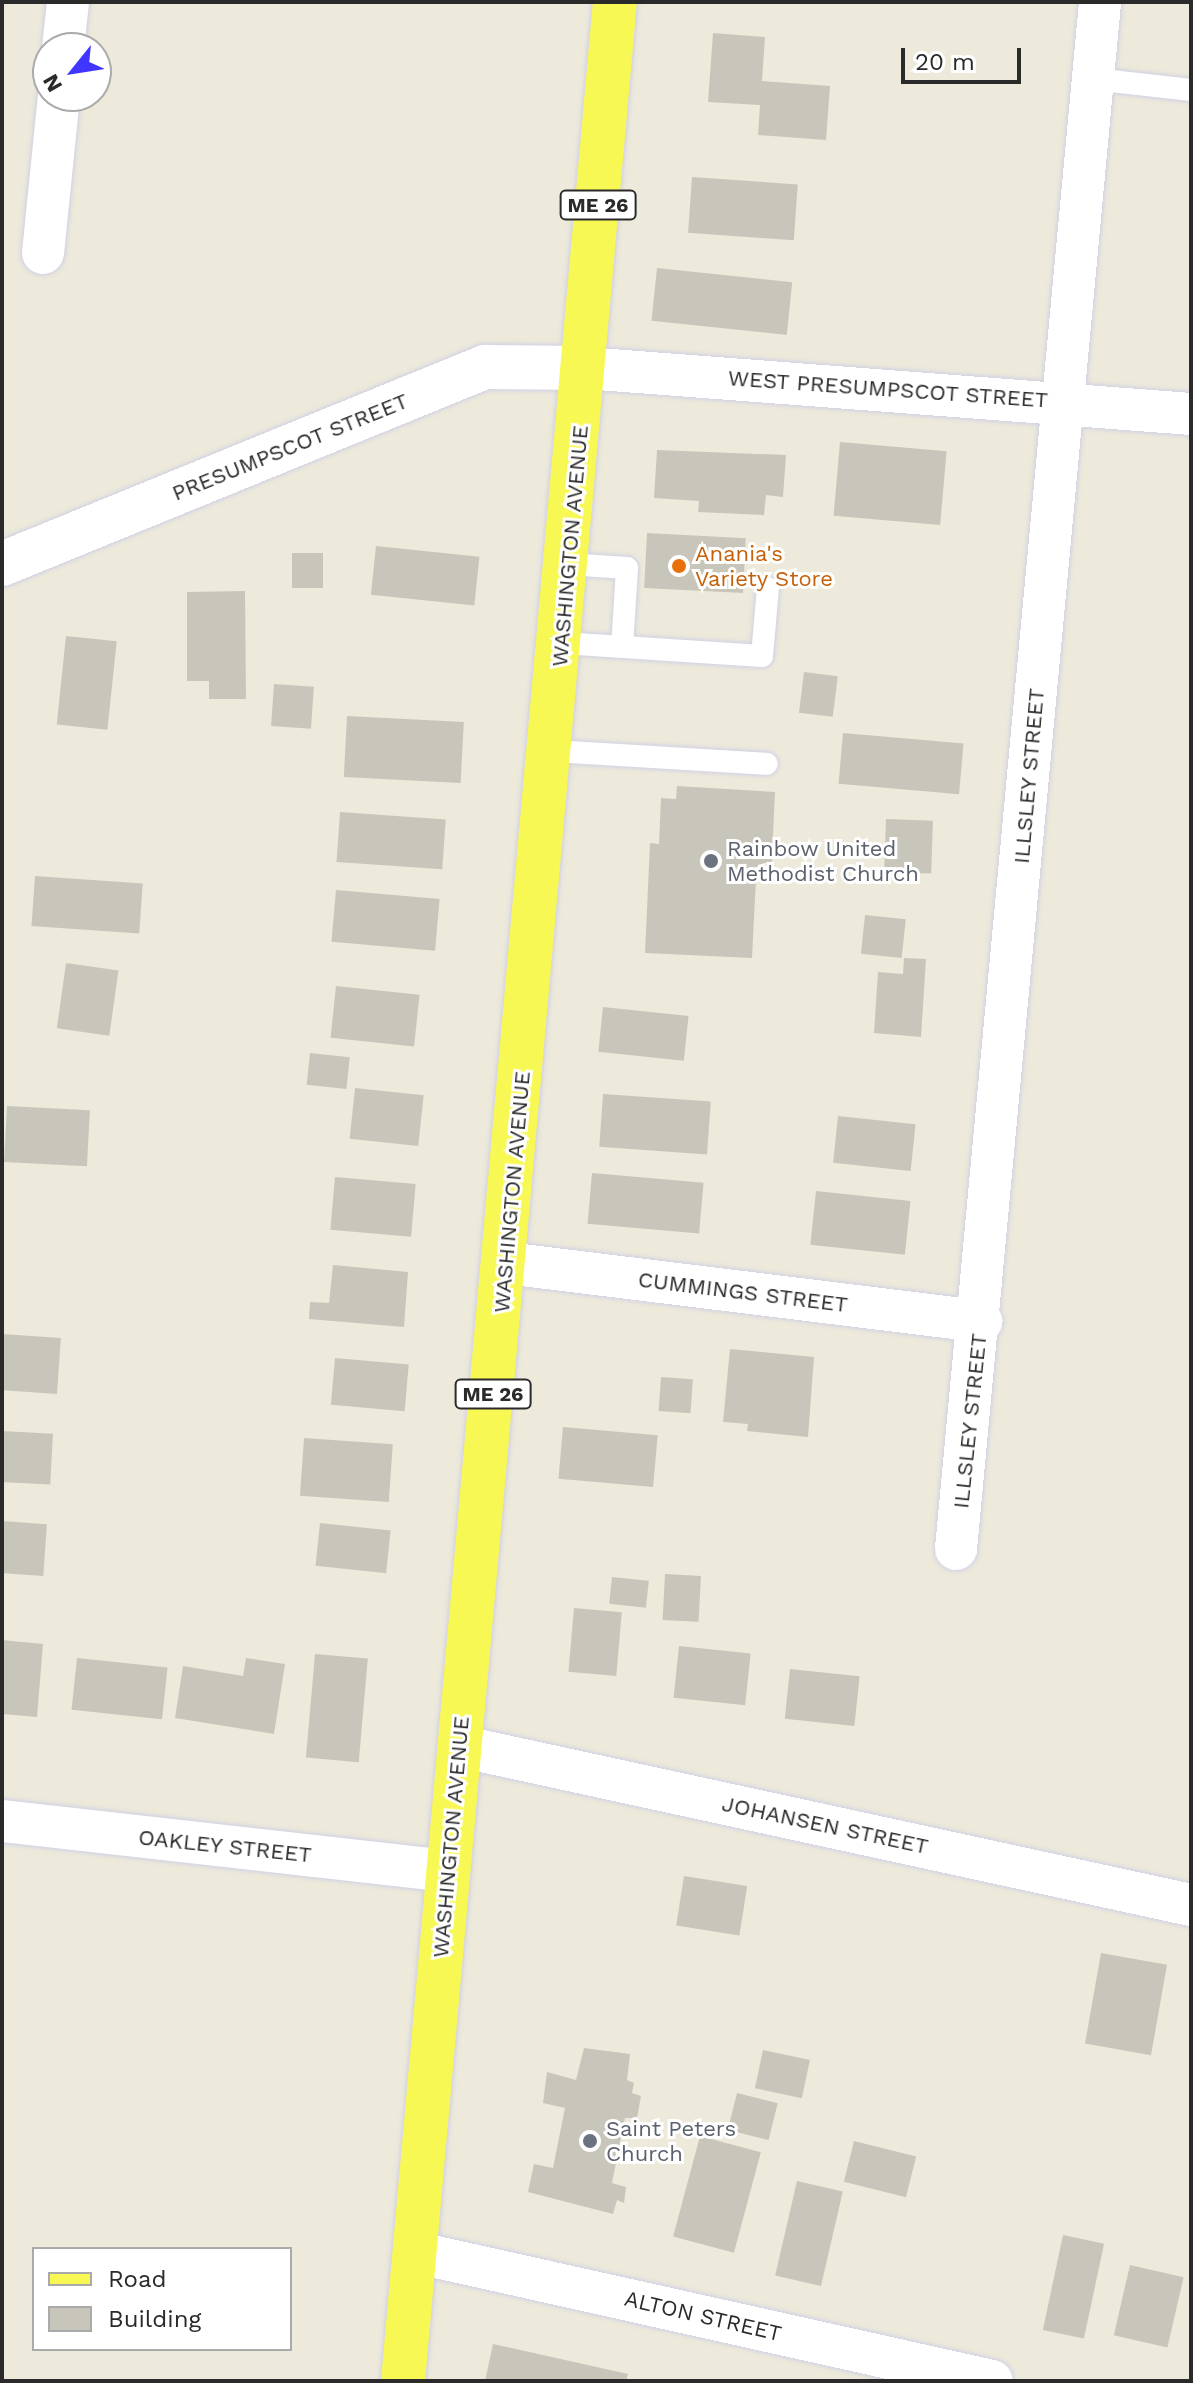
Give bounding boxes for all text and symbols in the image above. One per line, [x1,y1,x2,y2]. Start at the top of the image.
north arrow [32,32,112,112]
scale bar [905,32,1025,82]
text: 20 m [915,48,975,76]
text: N [38,70,67,97]
road number: ME 26 [558,189,638,221]
street label: WEST PRESUMPSCOT STREET [726,365,1050,413]
street label: PRESUMPSCOT STREET [168,387,412,507]
street label: WASHINGTON AVENUE [546,424,594,668]
place label: Anania's Variety Store [695,540,833,592]
marker: Anania's Variety Store [670,557,688,575]
street label: ILLSLEY STREET [1008,687,1050,865]
place label: Rainbow United Methodist Church [727,835,919,886]
marker: Rainbow United Methodist Church [702,852,720,870]
street label: WASHINGTON AVENUE [488,1070,536,1314]
street label: CUMMINGS STREET [637,1266,849,1318]
street label: ILLSLEY STREET [948,1332,992,1510]
road number: ME 26 [453,1378,533,1410]
street label: WASHINGTON AVENUE [427,1715,475,1959]
street label: JOHANSEN STREET [719,1790,931,1860]
street label: OAKLEY STREET [137,1824,313,1868]
place label: Saint Peters Church [606,2115,736,2166]
marker: Saint Peters Church [581,2132,599,2150]
legend [32,2247,292,2351]
text: Road [108,2265,167,2293]
street label: ALTON STREET [622,2285,784,2347]
text: Building [108,2305,201,2333]

